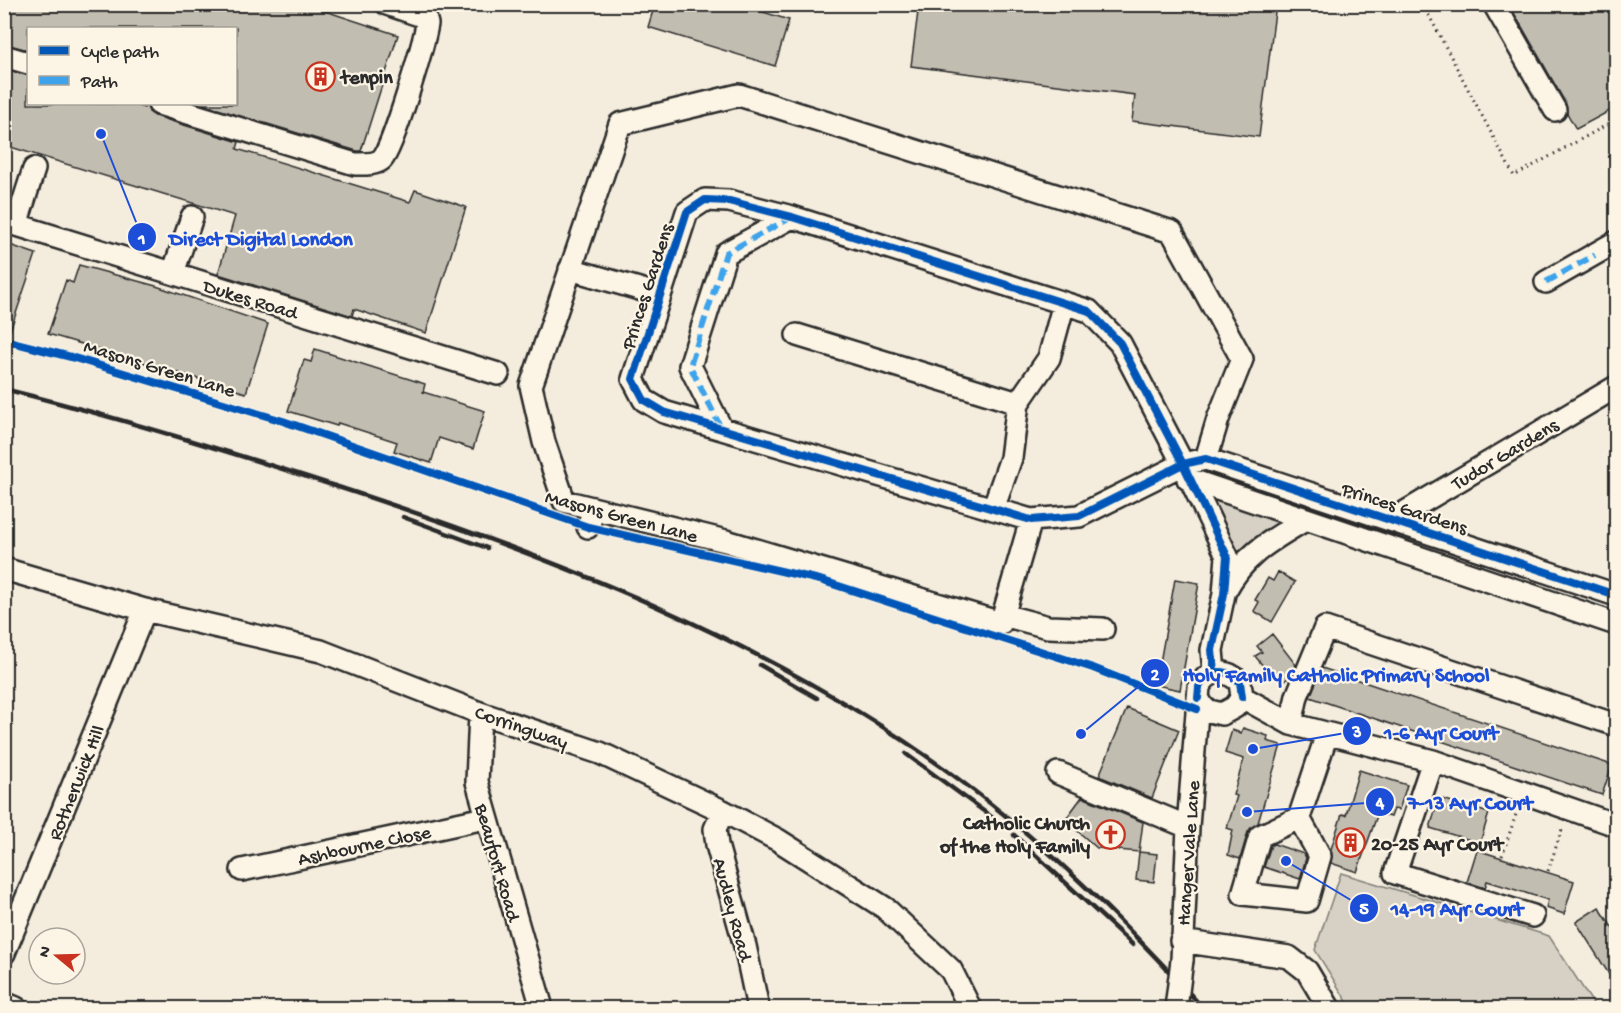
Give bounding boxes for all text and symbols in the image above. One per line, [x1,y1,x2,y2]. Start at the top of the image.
legend [27,27,237,105]
text: Cycle path [81,43,159,64]
building icon: tenpin [304,60,336,92]
place label: tenpin [339,68,393,91]
text: Path [80,73,118,94]
callout: Direct Digital London [127,218,364,257]
street label: Princes Gardens [618,221,681,354]
text: Direct Digital London [167,229,354,254]
text: 1 [137,230,146,251]
street label: Dukes Road [198,276,302,327]
street label: Masons Green Lane [80,336,238,405]
street label: Tudor Gardens [1447,415,1564,497]
street label: Princes Gardens [1337,479,1470,542]
street label: Masons Green Lane [542,487,701,550]
callout: Holy Family Catholic Primary School [1140,654,1502,693]
text: Holy Family Catholic Primary School [1182,665,1490,690]
text: 2 [1151,666,1160,687]
street label: Corringway [471,703,571,756]
callout: 1-6 Ayr Court [1342,712,1510,751]
street label: Rotherwick Hill [45,722,112,844]
text: 3 [1351,723,1362,744]
text: 1-6 Ayr Court [1383,723,1500,748]
street label: Hanger Vale Lane [1174,779,1207,927]
callout: 7-13 Ayr Court [1365,782,1545,821]
text: 7-13 Ayr Court [1406,793,1535,818]
text: 4 [1375,794,1385,815]
street label: Beaufort Road [468,801,524,927]
place label: Catholic Church of the Holy Family [939,814,1090,860]
church icon: Catholic Church of the Holy Family [1095,818,1127,850]
street label: Ashbourne Close [296,822,434,873]
building icon: 20-25 Ayr Court [1334,827,1366,859]
place label: 20-25 Ayr Court [1371,835,1505,858]
street label: Audley Road [706,856,756,966]
callout: 14-19 Ayr Court [1349,888,1535,927]
text: 14-19 Ayr Court [1390,899,1526,924]
text: 5 [1359,900,1369,921]
north arrow [27,926,87,986]
text: N [35,944,57,960]

